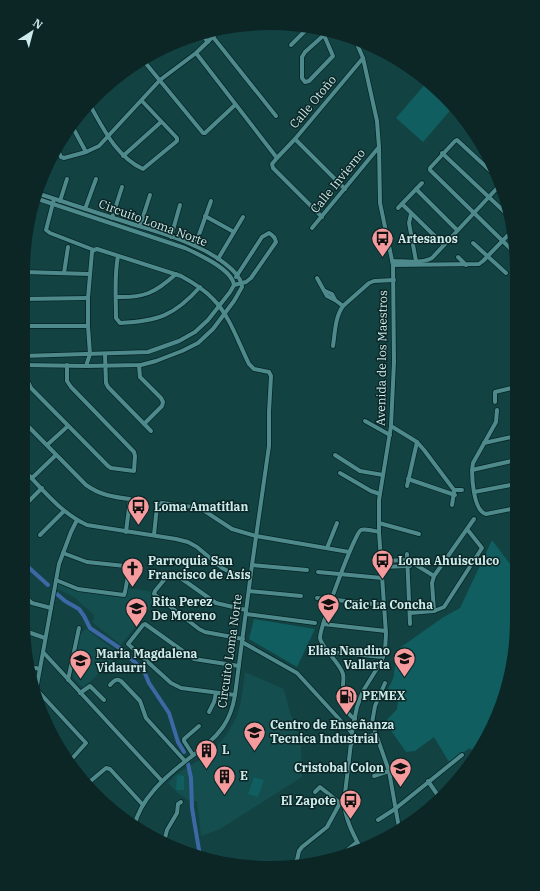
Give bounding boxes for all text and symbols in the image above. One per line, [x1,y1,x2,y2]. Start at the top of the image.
north arrow [12,12,52,52]
text: N [30,16,46,32]
street label: Calle Otoño [286,72,339,131]
street label: Calle Invierno [307,145,368,216]
street label: Circuito Loma Norte [97,196,210,249]
bus stop icon: Artesanos [370,226,396,259]
place label: Artesanos [398,231,458,246]
street label: Avenida de los Maestros [373,290,390,426]
bus stop icon: Loma Amatitlan [125,494,151,527]
place label: Loma Amatitlan [154,499,248,514]
bus stop icon: Loma Ahuisculco [370,548,396,581]
place label: Parroquia San Francisco de Asís [148,553,251,582]
place label: Loma Ahuisculco [398,553,499,568]
church icon: Parroquia San Francisco de Asís [119,555,145,588]
school or university icon: Caic La Concha [315,592,341,625]
street label: Circuito Loma Norte [214,593,245,709]
place label: Rita Perez De Moreno [152,594,216,623]
school or university icon: Rita Perez De Moreno [123,596,149,629]
place label: Caic La Concha [344,597,433,612]
place label: Elias Nandino Vallarta [308,643,390,672]
school or university icon: Elias Nandino Vallarta [392,645,418,678]
place label: Maria Magdalena Vidaurri [96,646,198,675]
school or university icon: Maria Magdalena Vidaurri [68,648,94,681]
fuel station icon: PEMEX [334,683,360,716]
place label: PEMEX [362,688,406,703]
place label: Centro de Enseñanza Tecnica Industrial [270,717,395,746]
school or university icon: Centro de Enseñanza Tecnica Industrial [242,719,268,752]
building icon: L [194,737,220,770]
place label: L [222,742,229,757]
school or university icon: Cristobal Colon [387,755,413,788]
place label: Cristobal Colon [294,760,384,775]
building icon: E [211,763,237,796]
place label: E [240,768,248,783]
bus stop icon: El Zapote [338,788,364,821]
place label: El Zapote [281,793,336,808]

